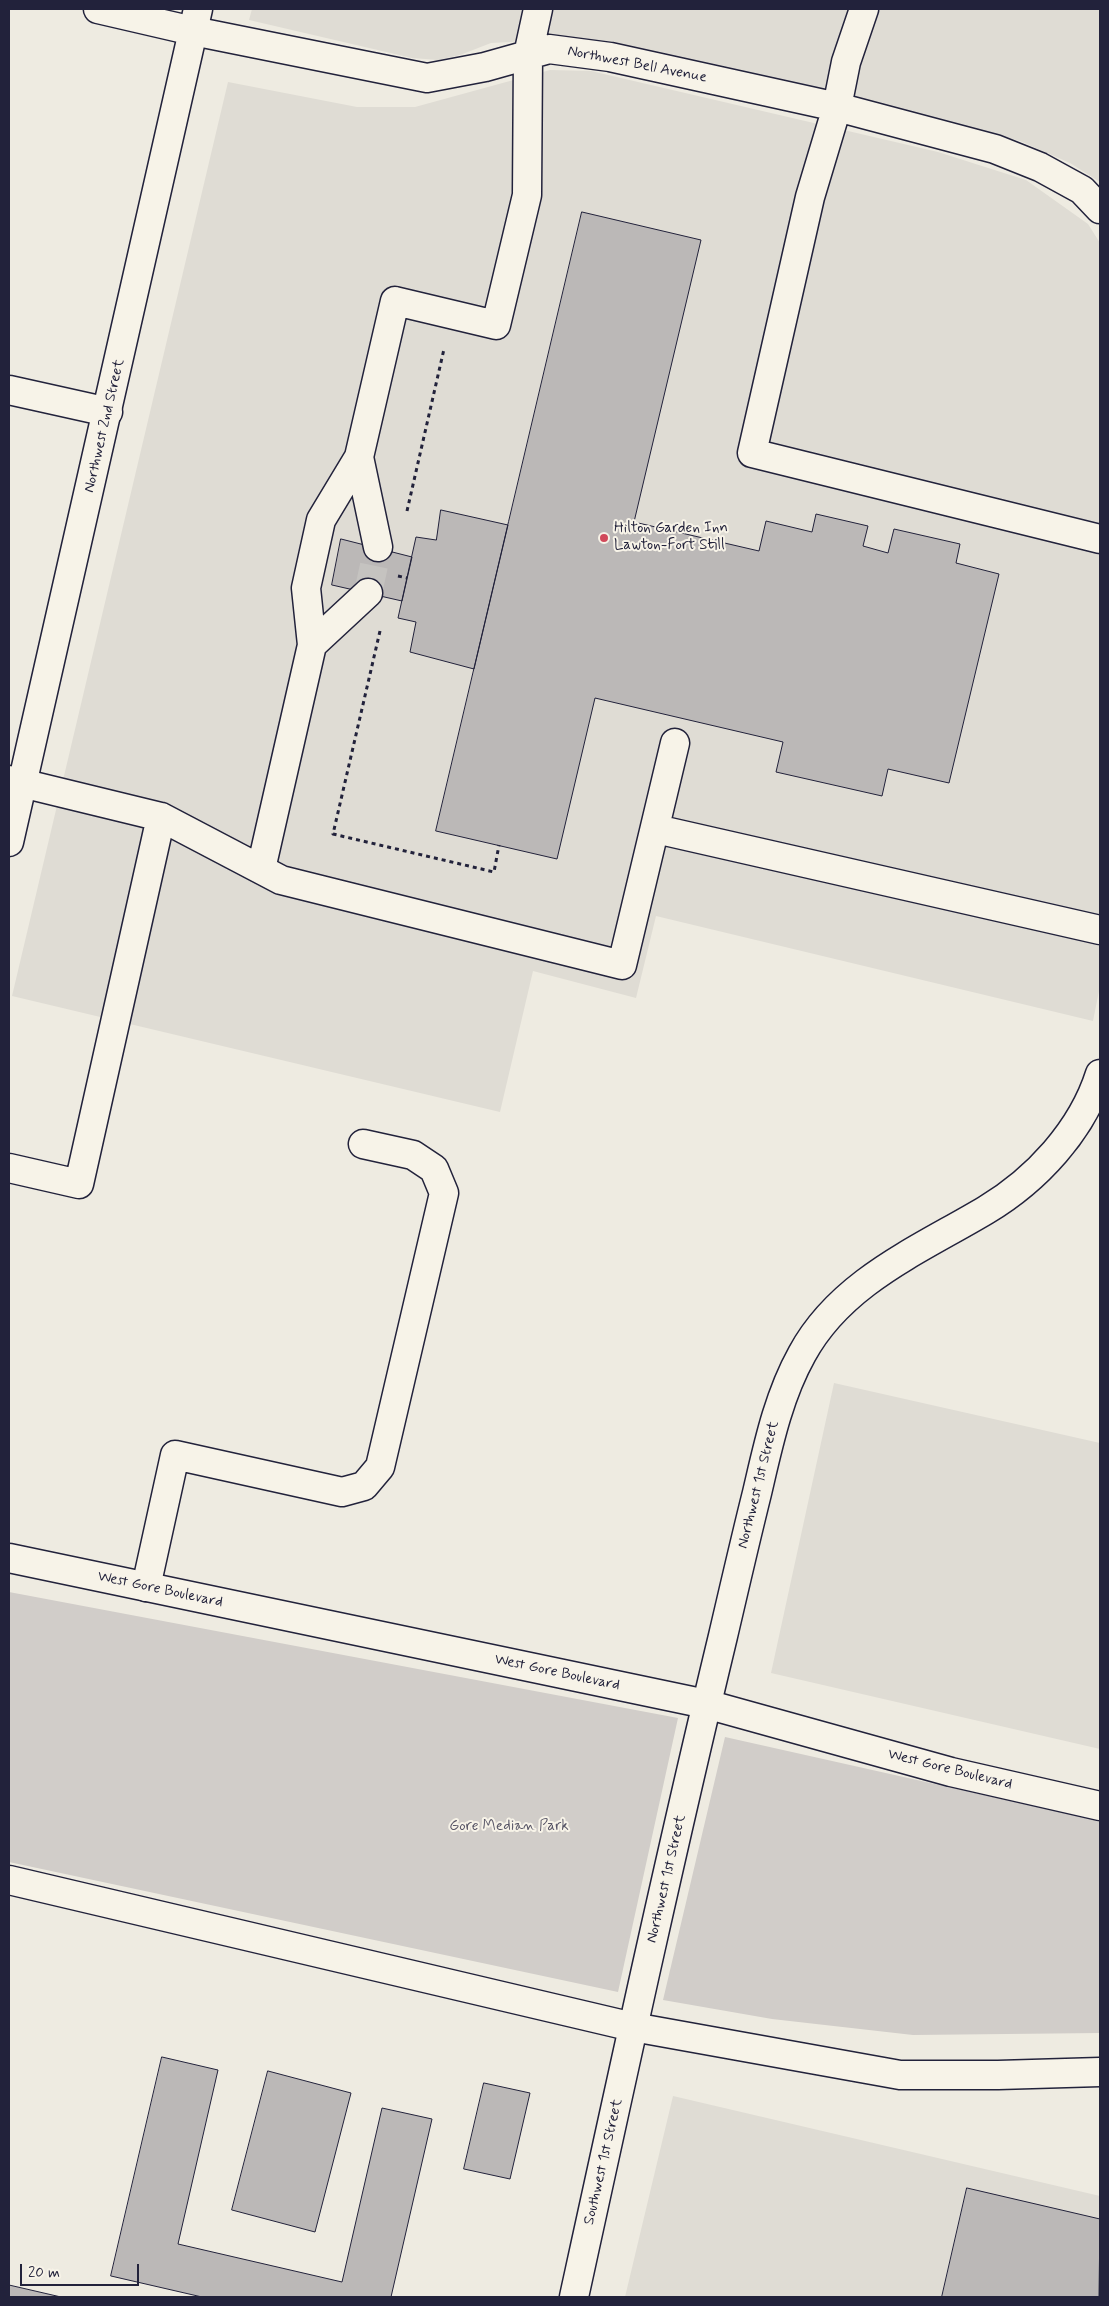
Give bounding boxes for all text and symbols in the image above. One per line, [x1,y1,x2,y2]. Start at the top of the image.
street label: Northwest Bell Avenue [566,43,708,87]
street label: Northwest 2nd Street [81,358,129,494]
place label: Hilton Garden Inn Lawton-Fort Still [614,520,728,555]
marker: Hilton Garden Inn Lawton-Fort Still [598,532,610,544]
street label: Northwest 1st Street [734,1419,784,1551]
street label: West Gore Boulevard [96,1568,224,1612]
street label: West Gore Boulevard [493,1651,621,1695]
street label: West Gore Boulevard [886,1746,1014,1794]
street label: Northwest 1st Street [643,1813,691,1945]
park label: Gore Median Park [449,1818,569,1836]
street label: Southwest 1st Street [581,2097,627,2227]
scale bar [22,2254,141,2286]
text: 20 m [28,2263,60,2283]

